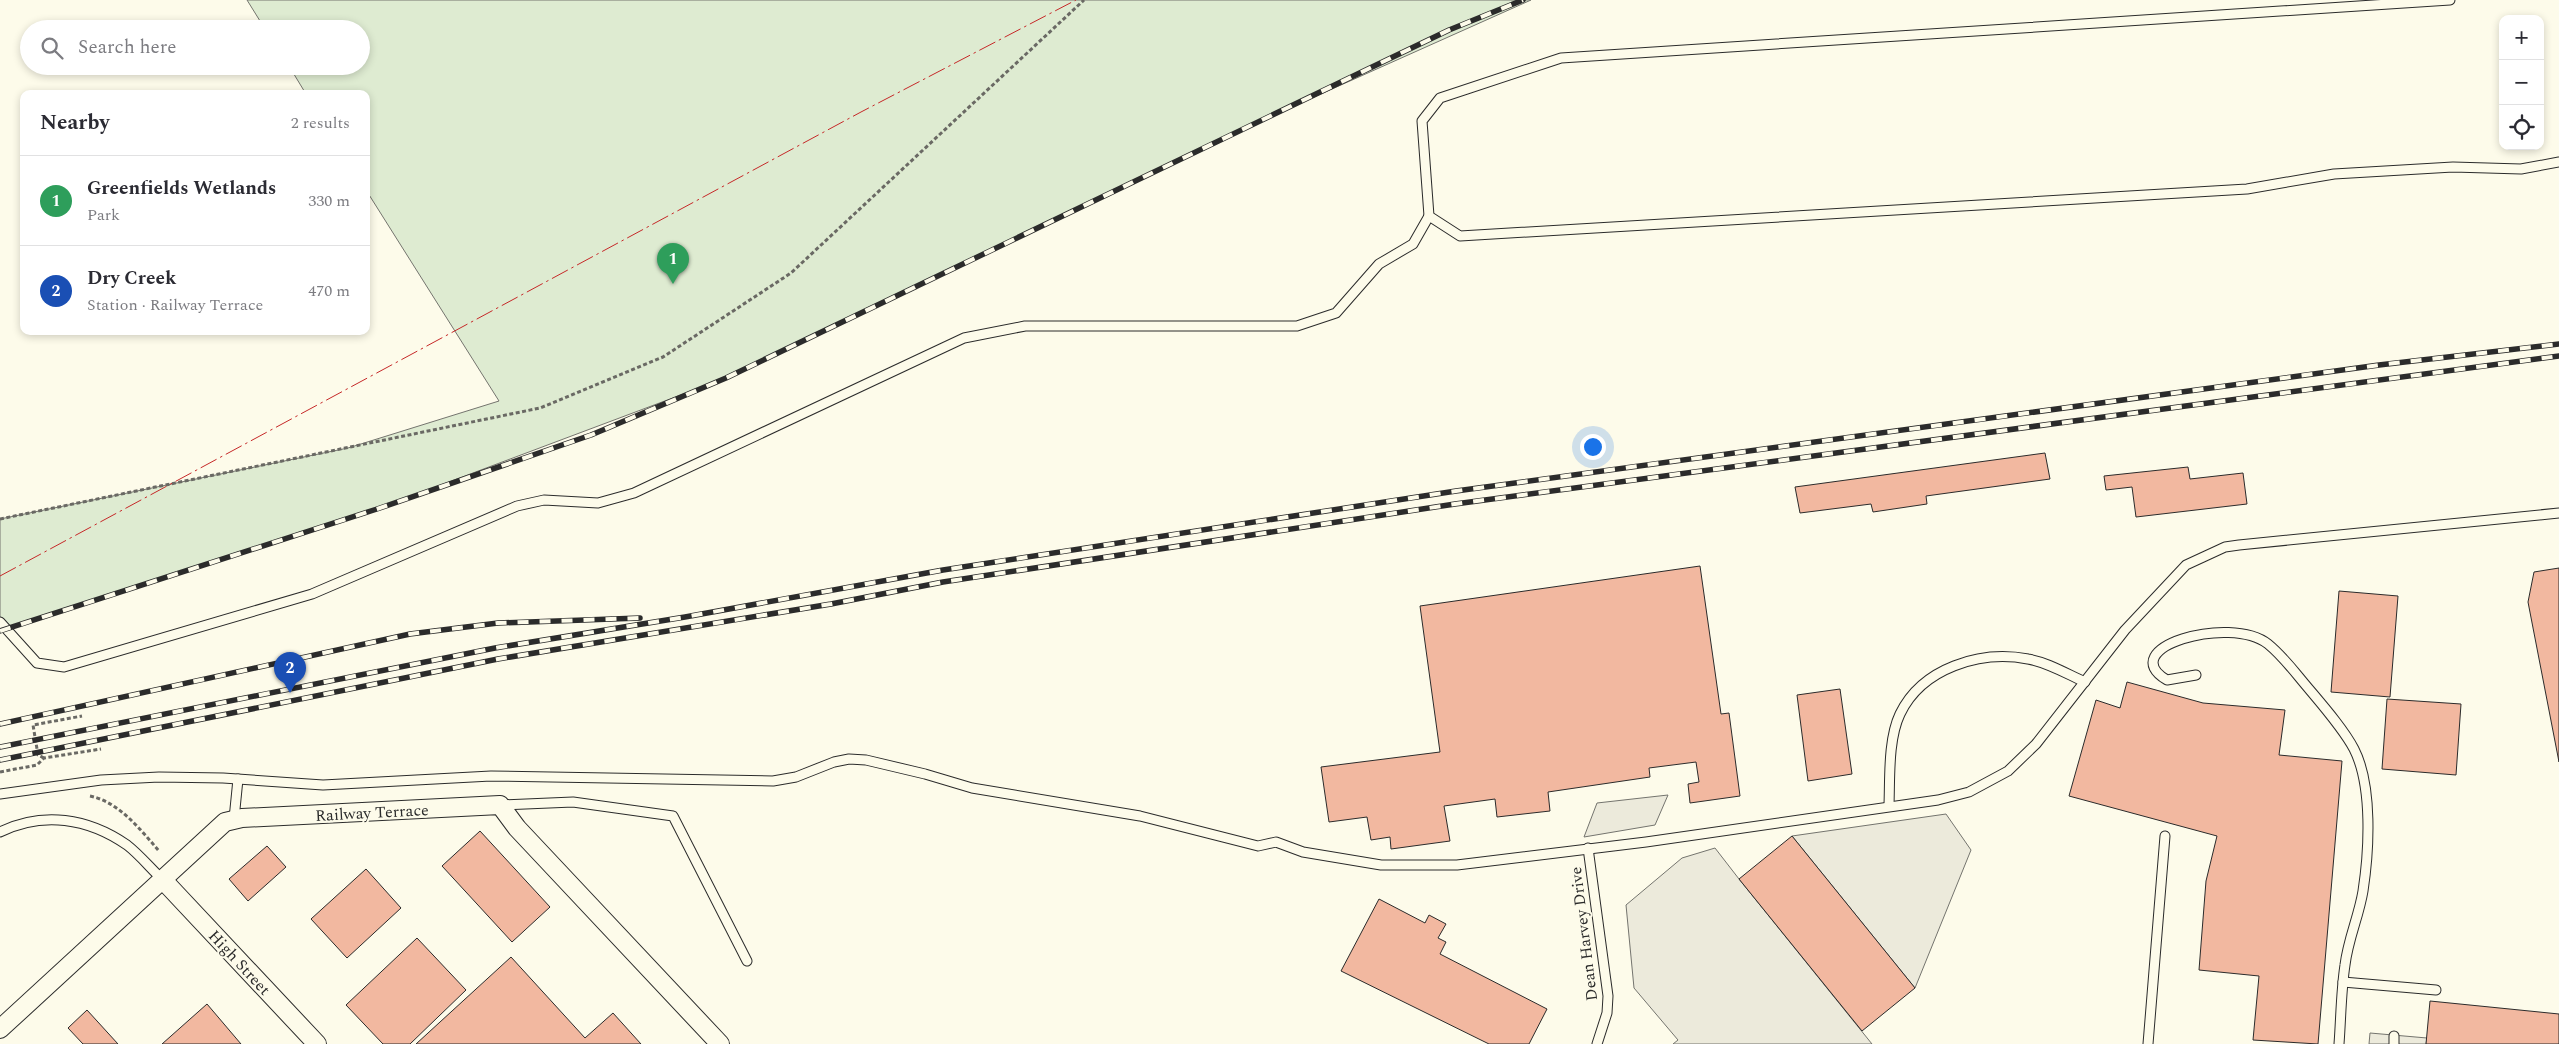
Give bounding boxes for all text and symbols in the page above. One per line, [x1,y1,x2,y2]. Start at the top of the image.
map controls [2499,15,2544,150]
button: + [2499,15,2544,60]
search box [20,20,370,75]
text: Search here [78,33,177,62]
icon: search [38,34,66,62]
button: − [2499,60,2544,105]
button: locate [2499,105,2544,150]
text: Nearby [40,107,110,139]
text: 2 results [291,111,350,135]
text: Greenfields Wetlands [87,174,276,203]
text: 1 [52,189,60,213]
text: 330 m [308,189,350,213]
text: Park [87,203,120,227]
pin: 1 [657,243,689,284]
text: Dry Creek [87,264,176,293]
text: 2 [52,279,60,303]
text: 470 m [308,279,350,303]
text: Station · Railway Terrace [87,293,263,317]
your location [1580,434,1606,460]
pin: 2 [274,652,306,693]
street label: Railway Terrace [315,798,429,828]
street label: Dean Harvey Drive [1564,866,1604,1002]
street label: High Street [203,925,276,1001]

